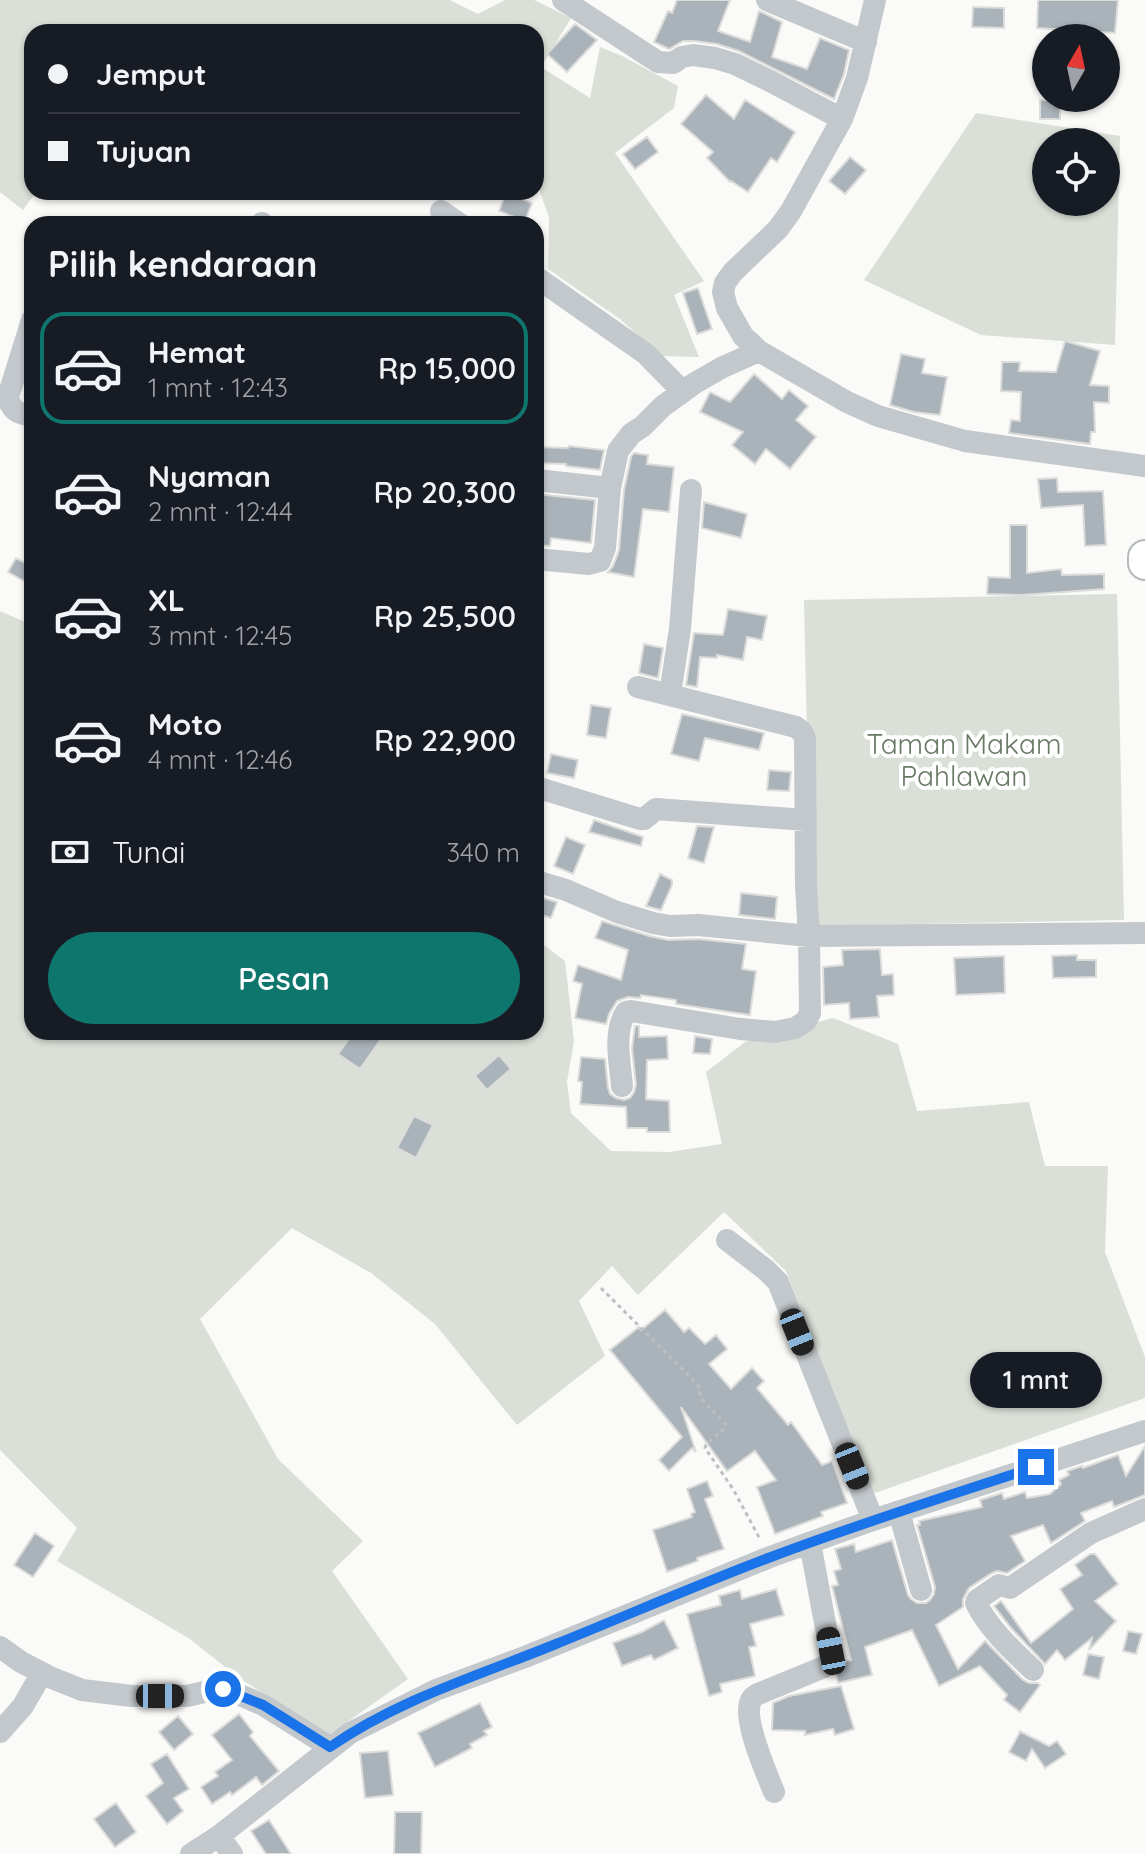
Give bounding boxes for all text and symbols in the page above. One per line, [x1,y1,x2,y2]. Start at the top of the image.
north arrow [1032,24,1120,112]
map controls [1032,24,1120,216]
text: Jemput [96,55,207,93]
button: locate [1032,128,1120,216]
text: Tujuan [96,132,191,170]
text: Pilih kendaraan [48,241,317,286]
icon: car [52,332,124,404]
text: Hemat [148,333,246,371]
text: Rp 15,000 [378,349,516,387]
text: 1 mnt · 12:43 [148,371,288,404]
icon: car [52,456,124,528]
text: Nyaman [148,457,271,495]
text: Rp 20,300 [374,473,516,511]
text: 2 mnt · 12:44 [148,495,293,528]
icon: car [52,580,124,652]
text: XL [148,581,185,619]
text: Rp 25,500 [374,597,516,635]
text: 3 mnt · 12:45 [148,619,293,652]
icon: car [52,704,124,776]
text: Moto [148,705,222,743]
text: Rp 22,900 [374,721,516,759]
park label: Taman Makam Pahlawan [867,726,1061,793]
text: 4 mnt · 12:46 [148,743,292,776]
icon: cash [48,830,92,874]
text: Tunai [112,833,186,871]
text: 340 m [446,836,520,869]
button: Pesan [48,932,520,1024]
car [777,1305,817,1359]
callout: 1 mnt [970,1351,1102,1407]
text: 1 mnt [1003,1363,1069,1396]
car [832,1439,872,1493]
route end [1018,1449,1054,1485]
car [815,1625,847,1677]
route start [205,1671,241,1707]
car [136,1684,184,1708]

